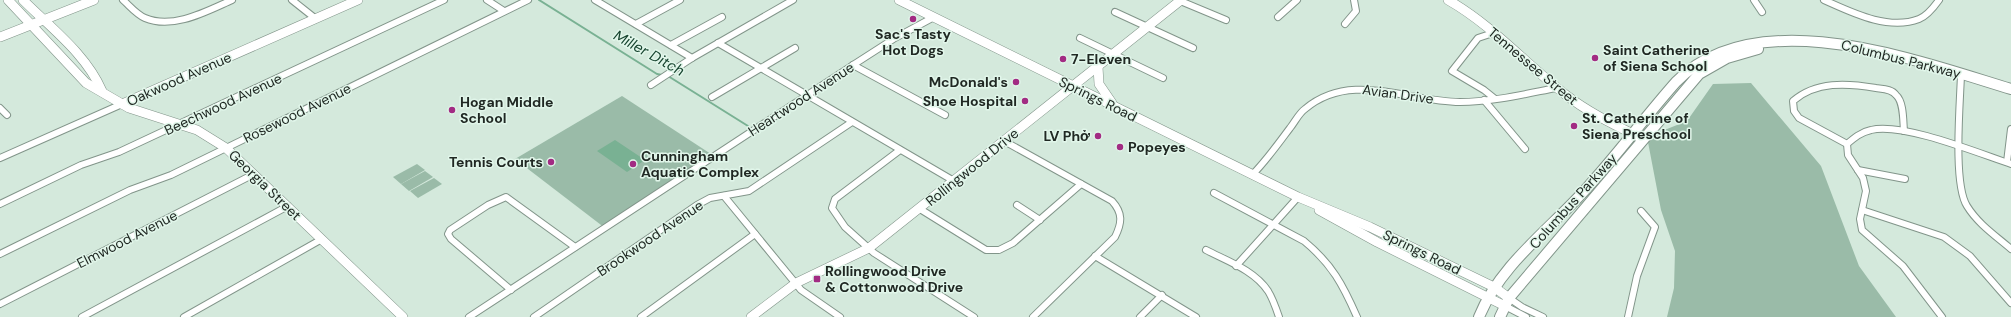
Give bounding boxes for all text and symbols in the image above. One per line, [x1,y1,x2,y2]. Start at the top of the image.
marker: Sac's Tasty Hot Dogs [908,14,918,24]
street label: Tennessee Street [1484,23,1582,109]
water label: Miller Ditch [610,25,688,81]
place label: Sac's Tasty Hot Dogs [875,25,951,59]
street label: Columbus Parkway [1839,35,1963,83]
place label: Saint Catherine of Siena School [1603,41,1710,75]
street label: Oakwood Avenue [124,48,234,110]
place label: 7-Eleven [1071,50,1131,68]
marker: Saint Catherine of Siena School [1590,53,1600,63]
marker: 7-Eleven [1058,54,1068,64]
street label: Heartwood Avenue [745,58,857,140]
street label: Beechwood Avenue [161,69,285,139]
street label: Springs Road [1056,72,1140,126]
place label: McDonald's [929,73,1008,91]
marker: McDonald's [1011,77,1021,87]
street label: Rosewood Avenue [240,79,354,147]
street label: Avian Drive [1361,80,1435,108]
place label: Shoe Hospital [923,92,1017,110]
place label: Hogan Middle School [460,93,553,127]
marker: Shoe Hospital [1020,96,1030,106]
marker: Hogan Middle School [447,105,457,115]
place label: St. Catherine of Siena Preschool [1582,109,1691,143]
marker: St. Catherine of Siena Preschool [1569,121,1579,131]
street label: Rollingwood Drive [922,124,1022,210]
place label: LV Phở [1043,127,1090,145]
marker: LV Phở [1093,131,1103,141]
place label: Popeyes [1128,138,1186,156]
marker: Popeyes [1115,142,1125,152]
street label: Georgia Street [225,146,305,224]
place label: Cunningham Aquatic Complex [641,147,759,181]
street label: Columbus Parkway [1525,149,1621,253]
place label: Tennis Courts [449,153,543,171]
marker: Tennis Courts [546,157,556,167]
marker: Cunningham Aquatic Complex [628,159,638,169]
street label: Brookwood Avenue [594,196,707,280]
street label: Elmwood Avenue [74,206,180,272]
street label: Springs Road [1380,225,1464,279]
place label: Rollingwood Drive & Cottonwood Drive [825,262,963,296]
marker: Rollingwood Drive & Cottonwood Drive [812,274,822,284]

